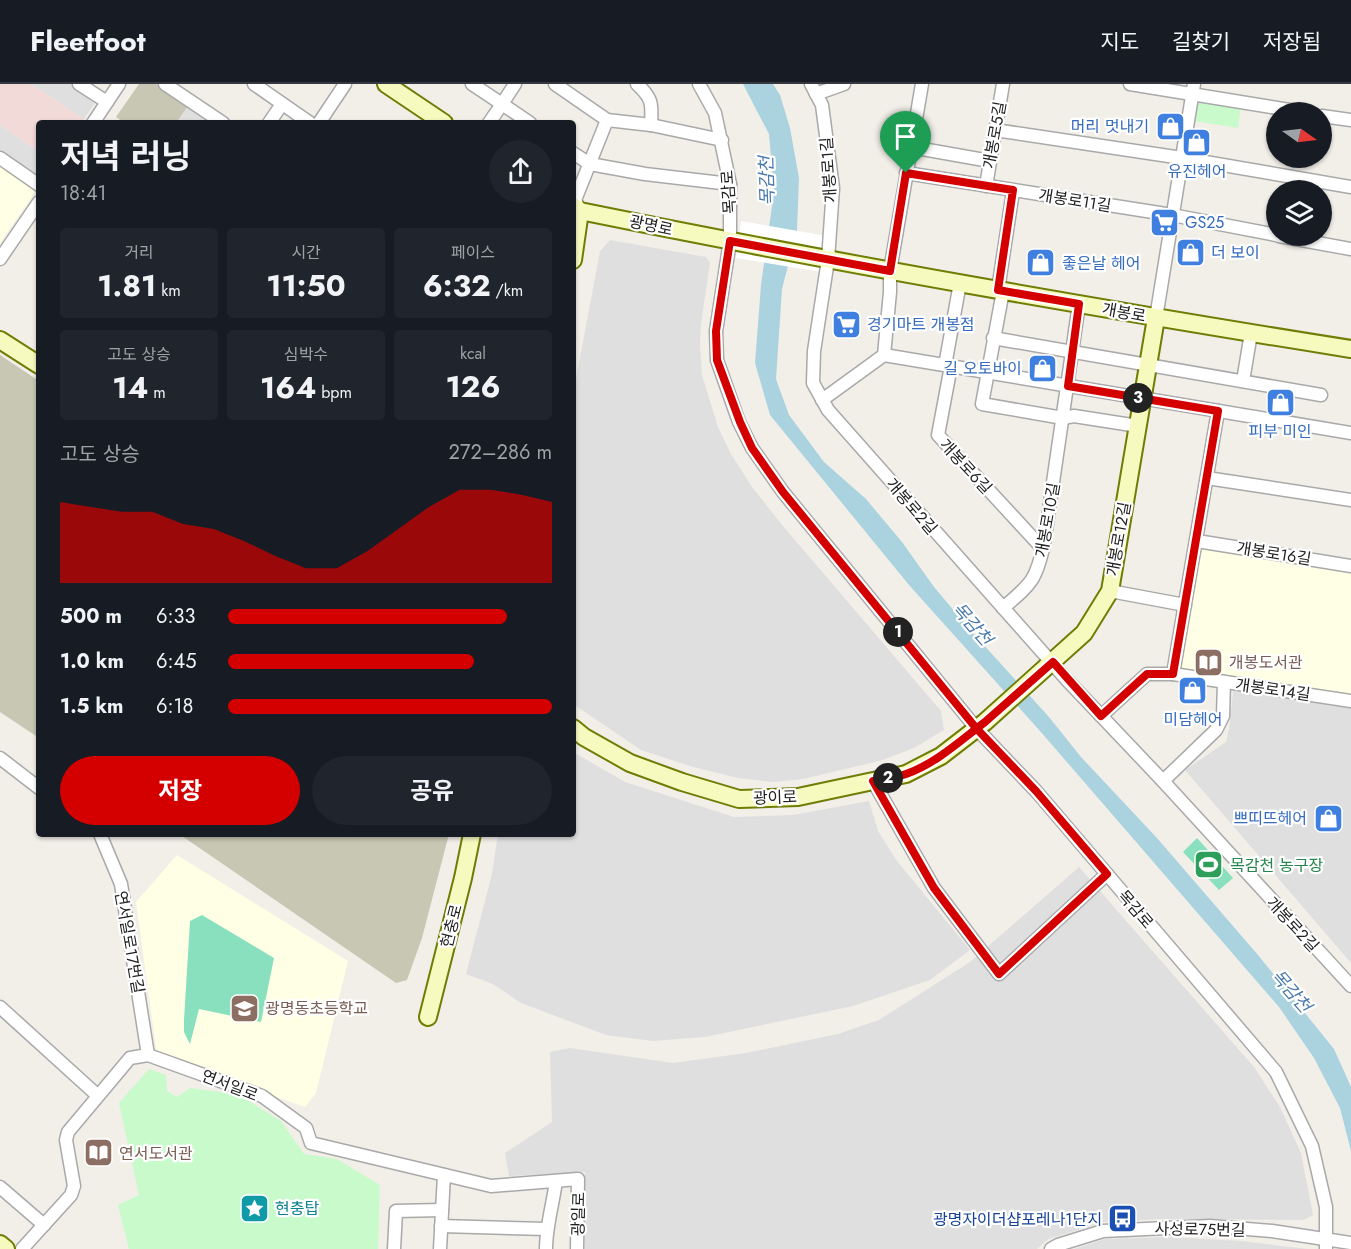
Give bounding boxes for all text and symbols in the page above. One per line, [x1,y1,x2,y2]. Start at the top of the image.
text: Fleetfoot [30,21,146,62]
text: 지도 [1100,27,1139,57]
text: 길찾기 [1172,27,1230,57]
text: 저장됨 [1263,27,1321,57]
street label: 개봉로5길 [977,100,1012,171]
north arrow [1266,102,1332,168]
map controls [1266,102,1332,246]
shop icon: 머리 멋내기 [1154,110,1186,142]
pin [880,111,931,173]
place label: 머리 멋내기 [1071,115,1149,138]
icon: arrive [889,120,922,153]
shop icon: 유진헤어 [1181,127,1213,159]
text: 저녁 러닝 [60,133,191,180]
street label: 개봉로1길 [815,136,842,204]
button: share [489,140,552,203]
water label: 목감천 [753,153,781,206]
place label: 유진헤어 [1168,160,1226,183]
street label: 목감로 [715,169,742,215]
text: 18:41 [60,179,107,208]
button: layers [1266,180,1332,246]
street label: 개봉로11길 [1037,183,1113,218]
supermarket icon: GS25 [1148,206,1180,238]
street label: 광명로 [627,210,675,241]
place label: GS25 [1185,211,1224,234]
shop icon: 더 보이 [1174,236,1206,268]
text: 거리 [124,241,154,264]
text: 시간 [291,241,321,264]
text: 페이스 [451,241,495,264]
place label: 더 보이 [1211,241,1260,264]
shop icon: 좋은날 헤어 [1025,247,1057,279]
place label: 좋은날 헤어 [1062,252,1140,275]
text: 1.81 [97,264,156,307]
text: 11:50 [266,264,346,307]
text: 6:32 [423,264,491,307]
text: km [156,279,181,302]
text: /km [491,279,523,302]
street label: 개봉로 [1100,297,1148,328]
supermarket icon: 경기마트 개봉점 [830,308,862,340]
place label: 경기마트 개봉점 [867,313,975,336]
text: kcal [460,342,486,365]
text: 고도 상승 [107,343,171,366]
text: 심박수 [284,343,328,366]
shop icon: 길 오토바이 [1027,352,1059,384]
place label: 길 오토바이 [944,357,1022,380]
text: 126 [445,365,501,408]
text: 14 [112,366,148,409]
text: 164 [260,366,316,409]
text: m [148,381,166,404]
text: bpm [316,381,352,404]
pin: 3 [1123,383,1153,413]
text: 3 [1133,386,1143,409]
shop icon: 피부 미인 [1264,387,1296,419]
place label: 피부 미인 [1248,420,1312,443]
street label: 개봉로6길 [934,434,997,499]
text: 272–286 m [449,438,552,467]
text: 고도 상승 [60,440,140,469]
street label: 개봉로2길 [881,473,943,540]
street label: 개봉로10길 [1030,481,1065,559]
street label: 개봉로12길 [1101,500,1136,578]
street label: 개봉로16길 [1235,536,1313,571]
water label: 목감천 [946,597,1000,653]
text: 500 m [60,602,122,631]
text: 6:33 [156,602,195,631]
pin: 1 [883,617,913,647]
text: 1 [894,620,902,643]
library icon: 개봉도서관 [1192,646,1224,678]
text: 1.0 km [60,647,124,676]
text: 6:45 [156,647,196,676]
place label: 개봉도서관 [1229,651,1303,674]
street label: 개봉로14길 [1234,673,1312,706]
shop icon: 미담헤어 [1177,675,1209,707]
text: 1.5 km [60,692,123,721]
text: 6:18 [156,692,193,721]
place label: 미담헤어 [1164,708,1222,731]
button: 저장 [60,756,300,825]
button: 공유 [312,756,552,825]
pin: 2 [873,763,903,793]
text: 2 [883,766,893,789]
street label: 광이로 [753,785,798,810]
shop icon: 쁘띠뜨헤어 [1312,802,1344,834]
place label: 쁘띠뜨헤어 [1233,807,1307,830]
sports icon: 목감천 농구장 [1193,849,1225,881]
place label: 목감천 농구장 [1230,854,1323,877]
street label: 목감로 [1112,885,1159,934]
street label: 연서일로17번길 [109,889,150,995]
street label: 개봉로2길 [1261,892,1324,957]
street label: 현충로 [435,902,468,950]
water label: 목감천 [1265,964,1319,1020]
school or university icon: 광명동초등학교 [228,992,260,1024]
place label: 광명동초등학교 [265,997,368,1020]
street label: 연서일로 [198,1064,262,1107]
library icon: 연서도서관 [82,1137,114,1169]
place label: 연서도서관 [119,1142,193,1165]
street label: 광일로 [567,1191,590,1236]
place icon: 현충탑 [238,1192,270,1224]
place label: 현충탑 [275,1197,319,1220]
bus stop icon: 광명자이더샵포레나1단지 [1107,1203,1139,1235]
place label: 광명자이더샵포레나1단지 [933,1208,1102,1231]
street label: 사성로75번길 [1154,1217,1246,1242]

